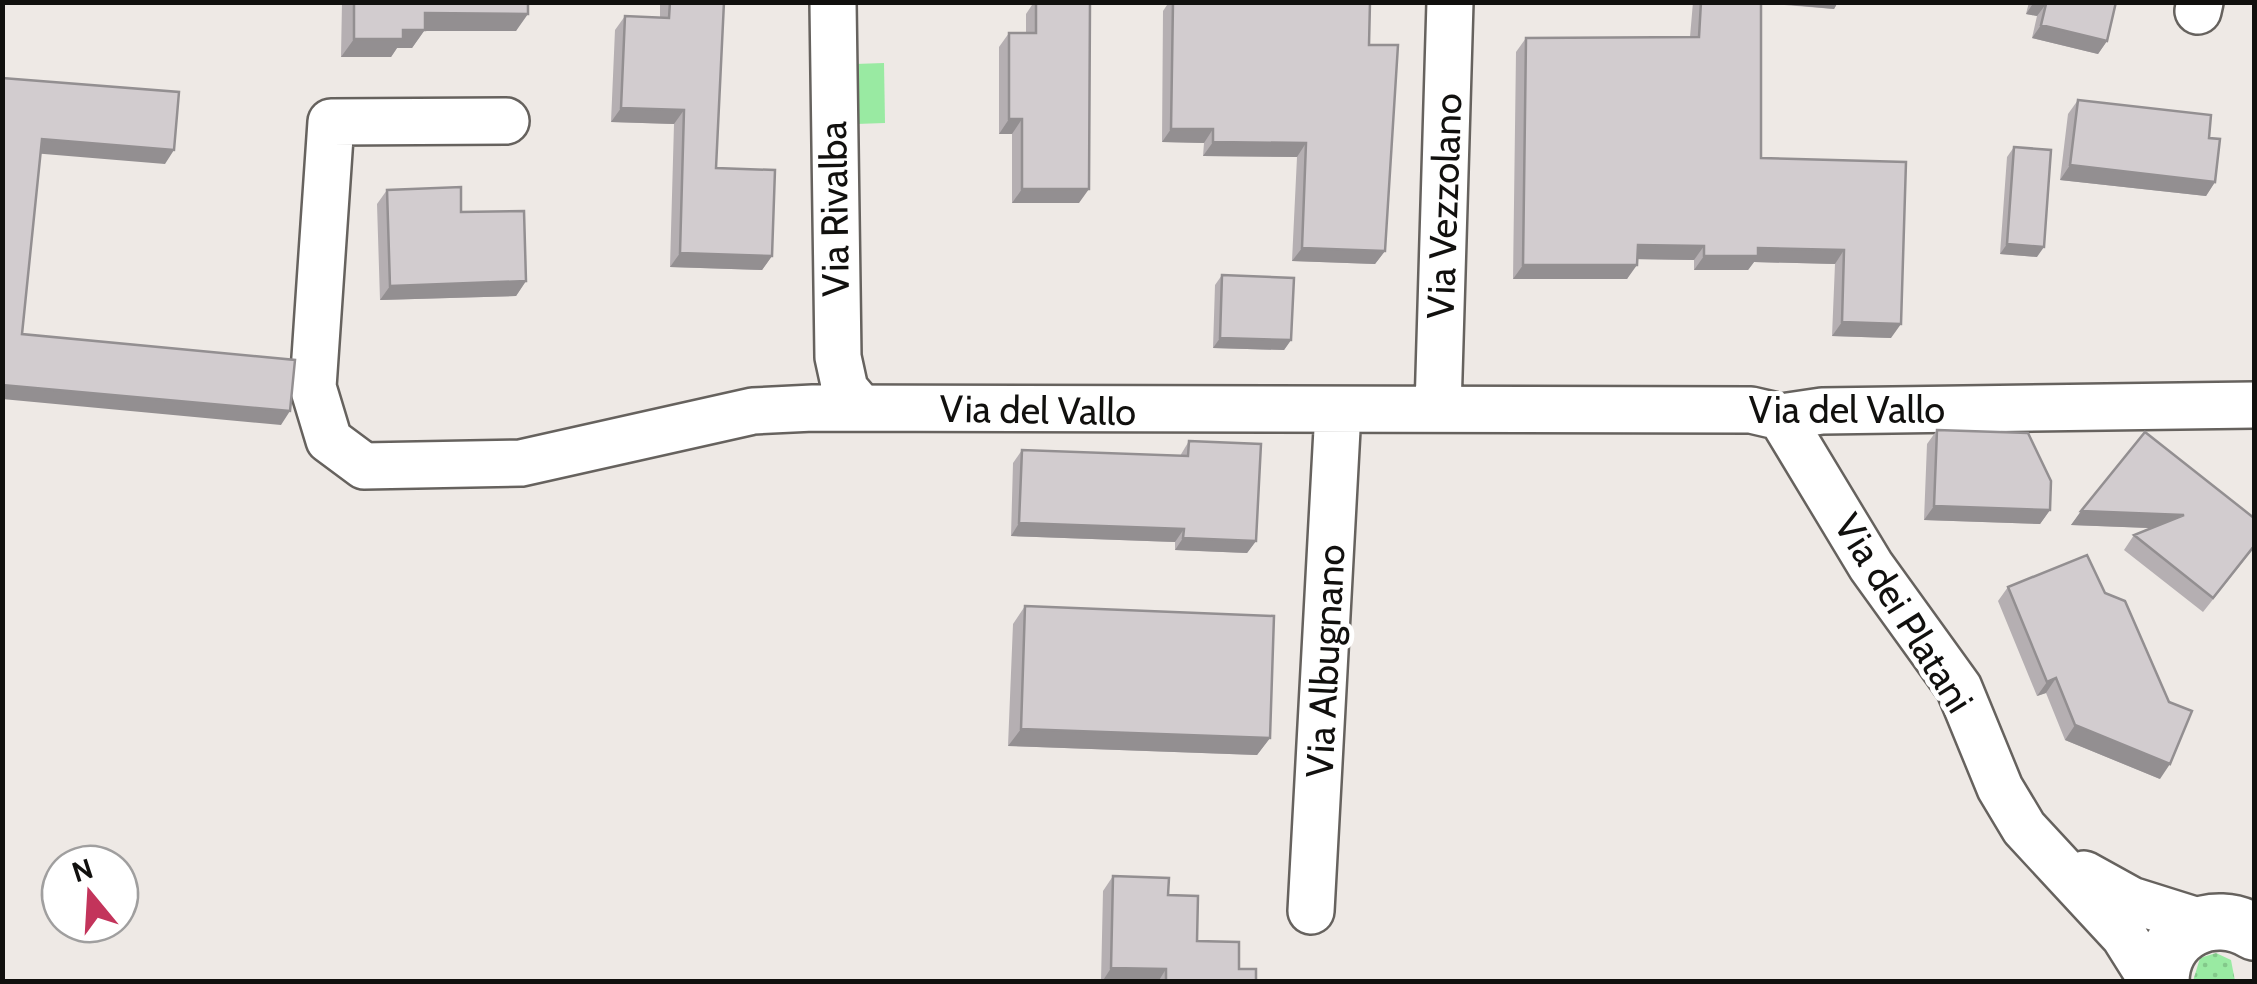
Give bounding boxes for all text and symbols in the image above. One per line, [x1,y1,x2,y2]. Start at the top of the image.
street label: Via Vezzolano [1417,92,1471,320]
street label: Via Rivalba [809,121,859,297]
street label: Via del Vallo [939,385,1137,435]
street label: Via del Vallo [1749,386,1945,433]
street label: Via dei Platani [1824,505,1984,721]
street label: Via Albugnano [1295,543,1355,779]
north arrow [40,844,140,944]
text: N [68,851,97,889]

